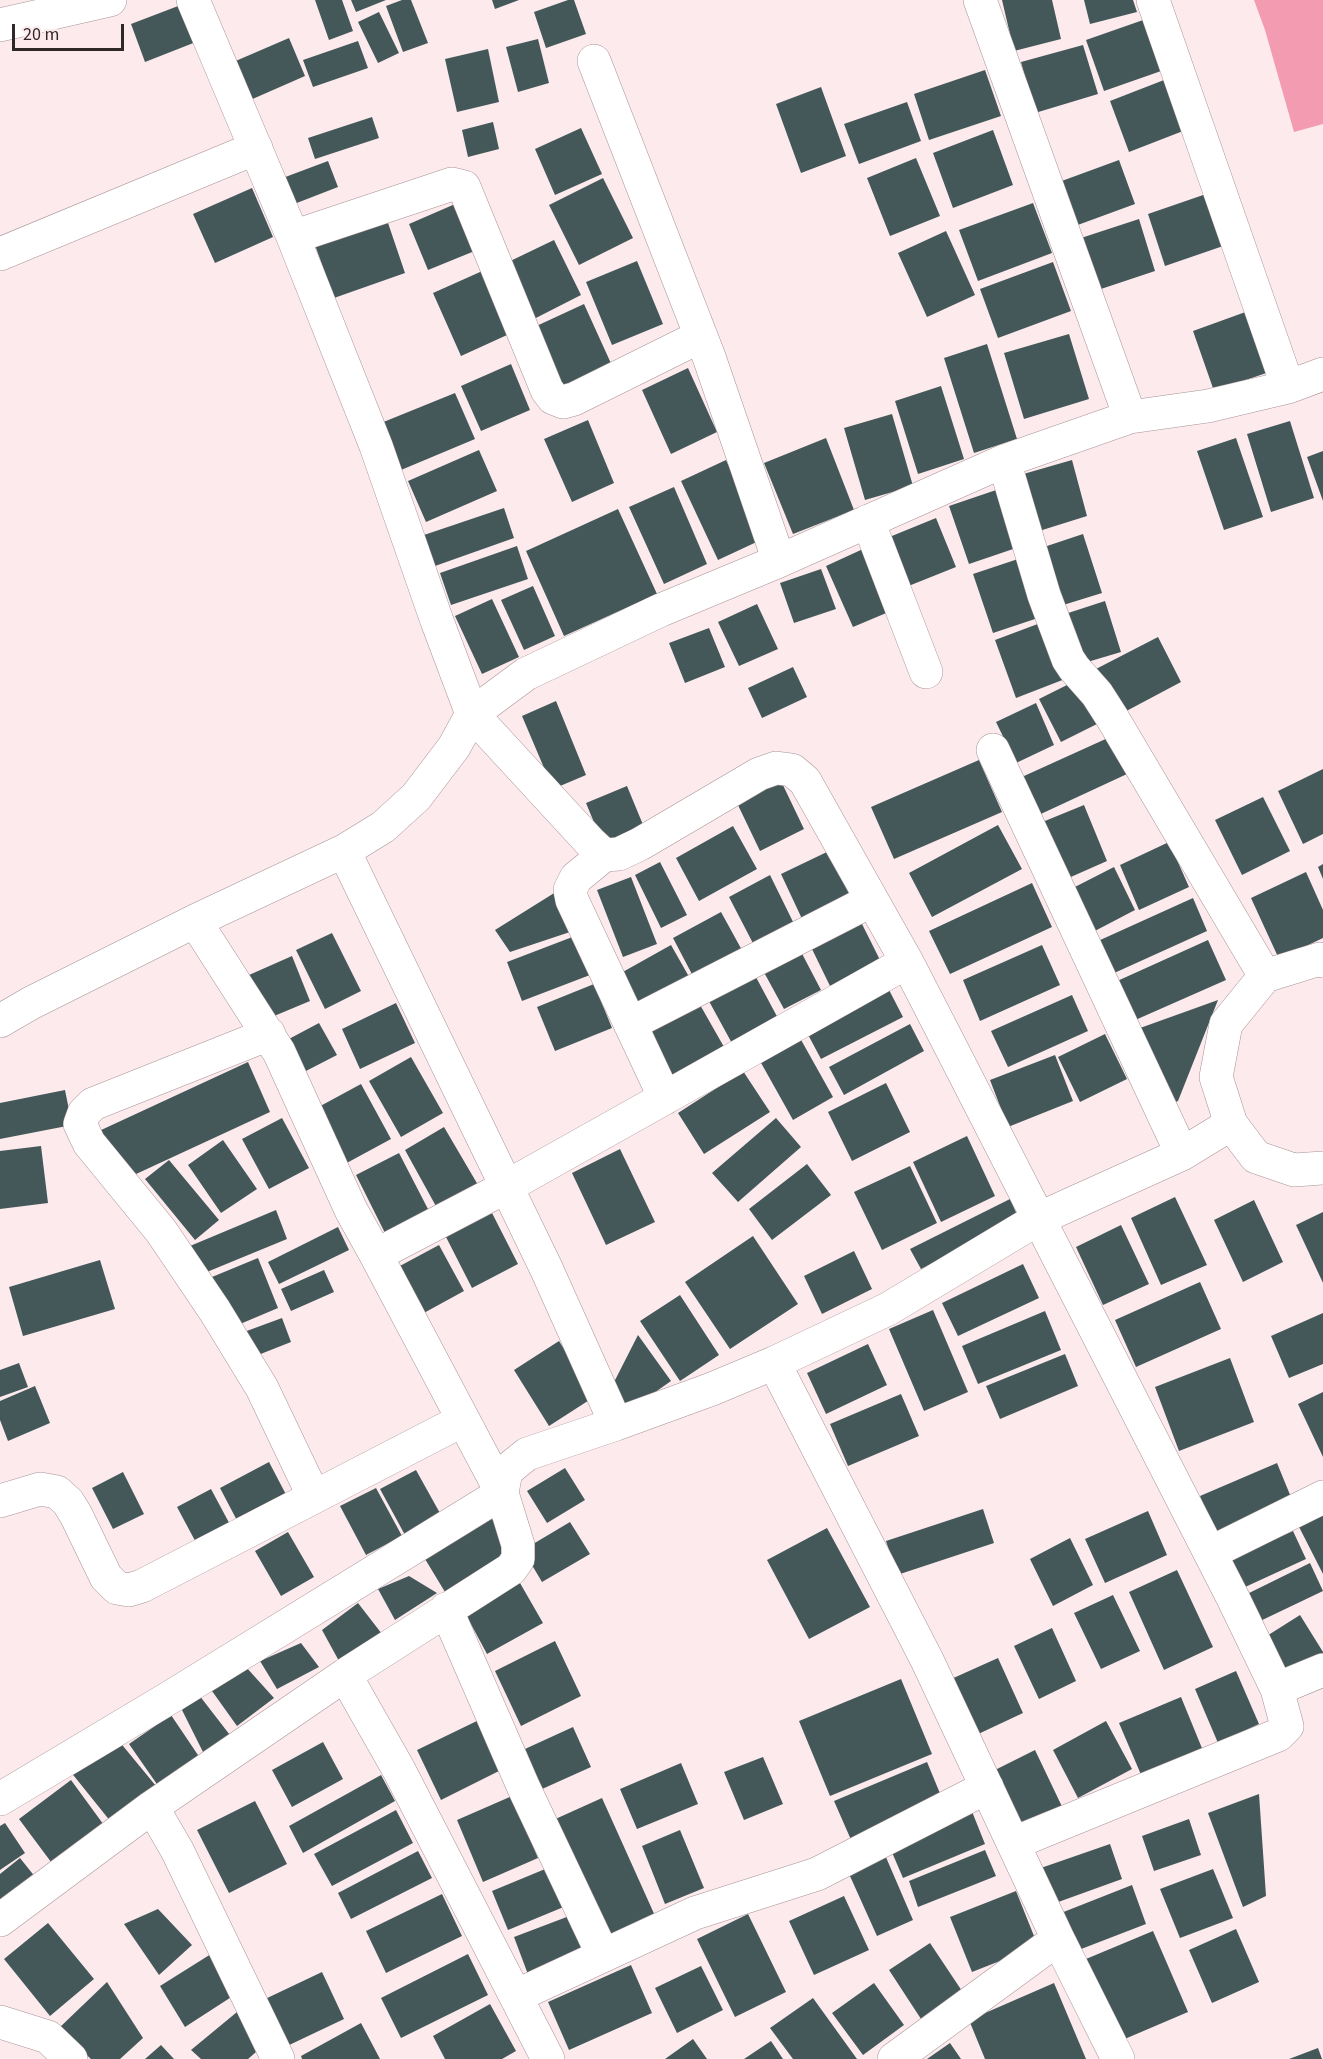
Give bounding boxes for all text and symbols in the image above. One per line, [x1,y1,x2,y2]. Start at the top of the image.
scale bar [15,12,128,50]
text: 20 m [23,22,59,47]

